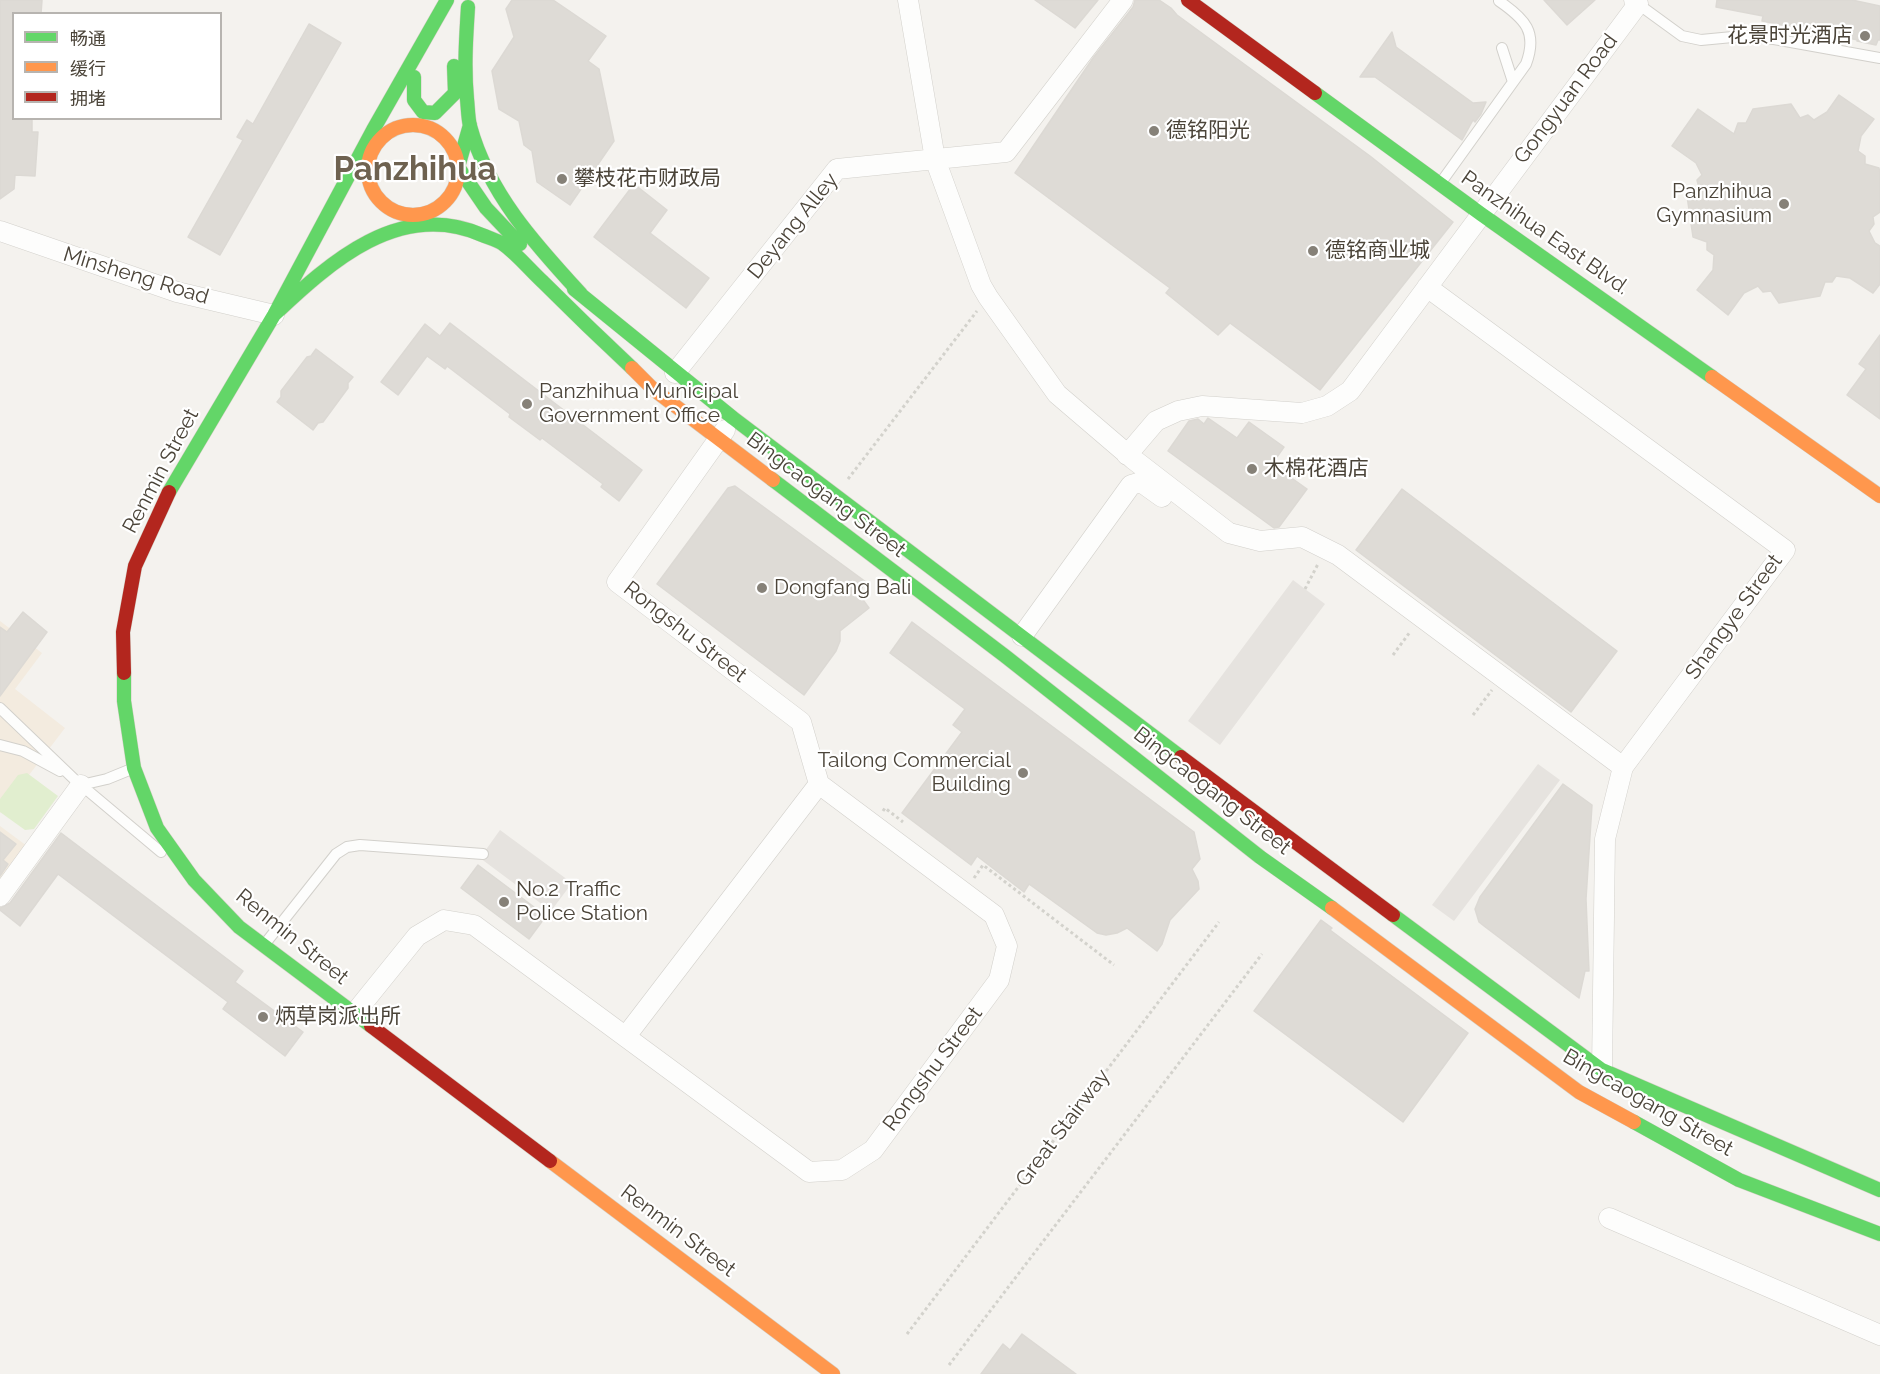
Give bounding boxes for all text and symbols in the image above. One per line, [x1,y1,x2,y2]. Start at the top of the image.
legend [12,12,222,120]
place label: 花景时光酒店 [1727,23,1853,49]
text: 畅通 [70,28,106,49]
street label: Gongyuan Road [1509,29,1623,169]
marker: 花景时光酒店 [1858,29,1872,43]
text: 缓行 [70,58,106,79]
text: 拥堵 [70,88,106,109]
place label: 德铭阳光 [1166,118,1250,144]
marker: 德铭阳光 [1147,124,1161,138]
district label: Panzhihua [333,150,497,190]
place label: 攀枝花市财政局 [574,166,721,192]
street label: Panzhihua East Blvd. [1456,166,1634,300]
street label: Deyang Alley [743,168,843,284]
marker: 攀枝花市财政局 [555,172,569,186]
place label: Panzhihua Gymnasium [1656,179,1772,229]
marker: Panzhihua Gymnasium [1777,197,1791,211]
place label: 德铭商业城 [1325,238,1430,264]
street label: Minsheng Road [60,242,212,310]
marker: 德铭商业城 [1306,244,1320,258]
place label: Panzhihua Municipal Government Office [539,379,738,429]
marker: Panzhihua Municipal Government Office [520,397,534,411]
street label: Renmin Street [118,404,204,538]
street label: Bingcaogang Street [742,427,910,563]
place label: 木棉花酒店 [1264,456,1369,482]
marker: 木棉花酒店 [1245,462,1259,476]
street label: Shangye Street [1680,550,1788,684]
place label: Dongfang Bali [774,575,911,601]
street label: Rongshu Street [618,576,752,688]
marker: Dongfang Bali [755,581,769,595]
street label: Bingcaogang Street [1128,722,1296,860]
place label: Tailong Commercial Building [817,748,1011,798]
marker: Tailong Commercial Building [1016,766,1030,780]
place label: No.2 Traffic Police Station [516,877,648,927]
street label: Renmin Street [231,884,353,990]
marker: No.2 Traffic Police Station [497,895,511,909]
street label: Rongshu Street [878,1002,988,1136]
place label: 炳草岗派出所 [275,1004,401,1030]
marker: 炳草岗派出所 [256,1010,270,1024]
street label: Bingcaogang Street [1558,1044,1738,1162]
street label: Great Stairway [1011,1064,1115,1192]
street label: Renmin Street [615,1180,741,1282]

